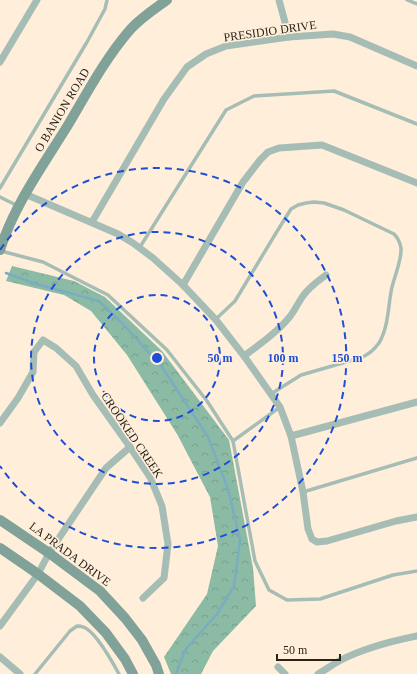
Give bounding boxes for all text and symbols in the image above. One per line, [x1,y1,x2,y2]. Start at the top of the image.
street label: PRESIDIO DRIVE [223,18,317,44]
street label: O BANION ROAD [31,65,93,154]
centre of rings [150,351,164,365]
text: 50 m [208,351,233,365]
text: 100 m [268,351,299,365]
text: 150 m [332,351,363,365]
street label: CROOKED CREEK [98,389,166,481]
street label: LA PRADA DRIVE [27,519,113,589]
scale bar [277,636,340,662]
text: 50 m [283,643,308,657]

